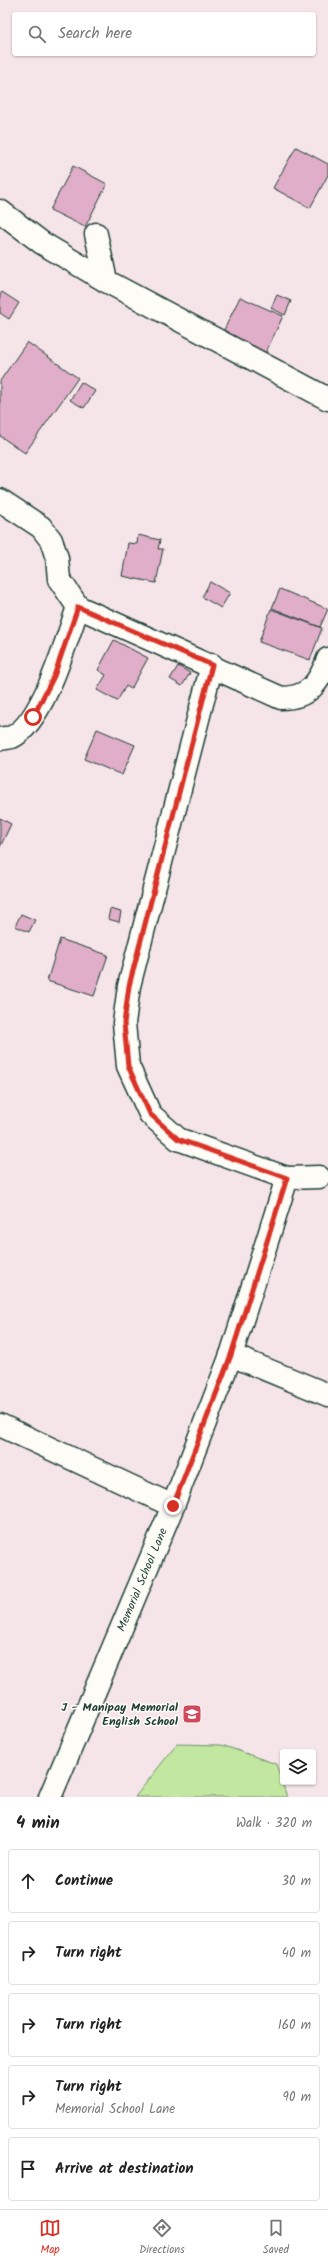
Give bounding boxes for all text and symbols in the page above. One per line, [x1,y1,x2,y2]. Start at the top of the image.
search box [12,12,316,56]
text: Search here [58,22,132,46]
icon: search [26,23,48,45]
route start [24,708,42,726]
route end [164,1497,182,1515]
street label: Memorial School Lane [112,1524,172,1634]
place label: J - Manipay Memorial English School [61,1698,179,1731]
school or university icon: J - Manipay Memorial English School [181,1703,203,1725]
map controls [280,1749,316,1785]
button: layers [280,1749,316,1785]
text: 4 min [16,1810,60,1837]
text: Walk · 320 m [236,1813,312,1834]
text: Continue [55,1869,113,1893]
icon: ahead [17,1870,39,1892]
text: 30 m [282,1871,311,1892]
text: Turn right [55,1941,122,1965]
icon: right [17,1942,39,1964]
text: 40 m [282,1943,311,1964]
text: Turn right [55,2013,122,2037]
icon: right [17,2014,39,2036]
text: 160 m [278,2015,311,2036]
text: Turn right [55,2075,122,2099]
icon: right [17,2086,39,2108]
text: 90 m [283,2087,311,2108]
text: Memorial School Lane [55,2099,175,2120]
text: Arrive at destination [55,2157,194,2181]
icon: arrive [17,2158,39,2180]
tab: Map [39,2217,61,2259]
tab: Directions [139,2217,185,2259]
tab: Saved [263,2217,289,2259]

